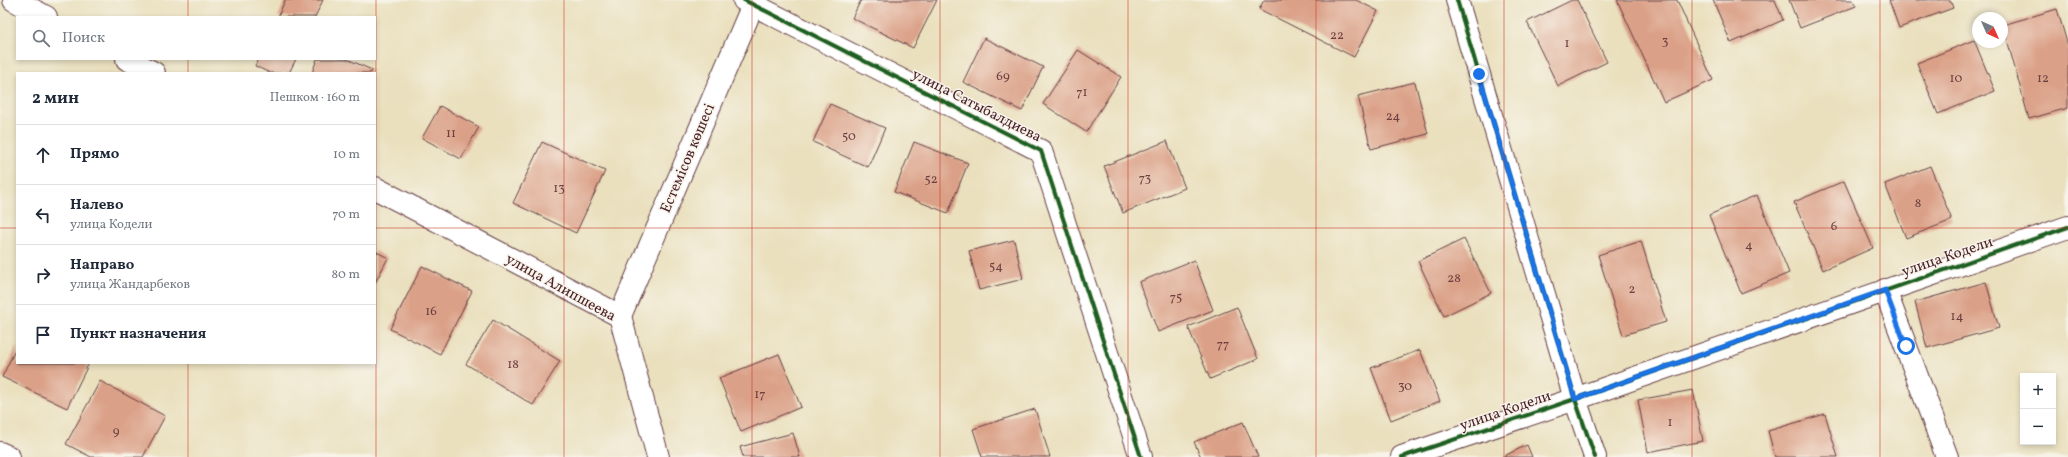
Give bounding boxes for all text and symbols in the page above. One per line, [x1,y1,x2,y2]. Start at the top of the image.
north arrow [1972,12,2008,48]
search box [16,16,376,60]
icon: search [30,27,52,49]
house number: 22 [1330,27,1344,45]
text: Поиск [62,28,105,49]
house number: 3 [1662,33,1669,51]
house number: 1 [1564,35,1570,53]
street label: улица Сатыбалдиева [908,65,1045,148]
route end [1470,65,1488,83]
house number: 69 [996,68,1010,86]
house number: 10 [1950,70,1963,88]
house number: 12 [2037,70,2049,88]
house number: 71 [1076,84,1088,102]
text: 2 мин [32,87,79,110]
text: Пешком · 160 m [270,89,360,107]
street label: Естемісов көшесі [656,101,721,217]
house number: 24 [1386,108,1400,126]
house number: 11 [446,125,456,143]
house number: 50 [842,128,856,146]
icon: ahead [32,144,54,166]
text: Прямо [70,144,119,165]
text: 10 m [333,146,360,164]
house number: 73 [1139,170,1152,188]
house number: 52 [924,171,938,189]
house number: 13 [553,180,565,198]
text: Налево [70,195,124,216]
house number: 8 [1915,195,1921,213]
icon: left [32,204,54,226]
text: 70 m [332,206,360,224]
text: улица Кодели [70,216,153,234]
house number: 6 [1831,218,1838,236]
street label: улица Кодели [1899,232,1996,283]
house number: 4 [1745,237,1753,255]
street label: улица Алипшеева [501,249,619,327]
text: Направо [70,255,134,276]
house number: 54 [989,258,1003,276]
icon: right [32,264,54,286]
text: 80 m [331,266,360,284]
house number: 28 [1447,270,1461,288]
text: улица Жандарбеков [70,276,190,294]
house number: 2 [1629,281,1636,299]
house number: 75 [1170,289,1182,307]
house number: 16 [425,303,437,321]
house number: 14 [1951,308,1964,326]
icon: arrive [32,324,54,346]
text: Пункт назначения [70,324,206,345]
house number: 77 [1217,336,1229,354]
route start [1897,337,1915,355]
house number: 18 [507,356,519,374]
map controls [2020,373,2056,445]
button: + [2020,373,2056,409]
house number: 30 [1398,378,1412,396]
house number: 17 [754,386,766,404]
street label: улица Кодели [1457,386,1554,437]
button: − [2020,409,2056,445]
house number: 1 [1667,414,1673,432]
house number: 9 [113,423,120,441]

